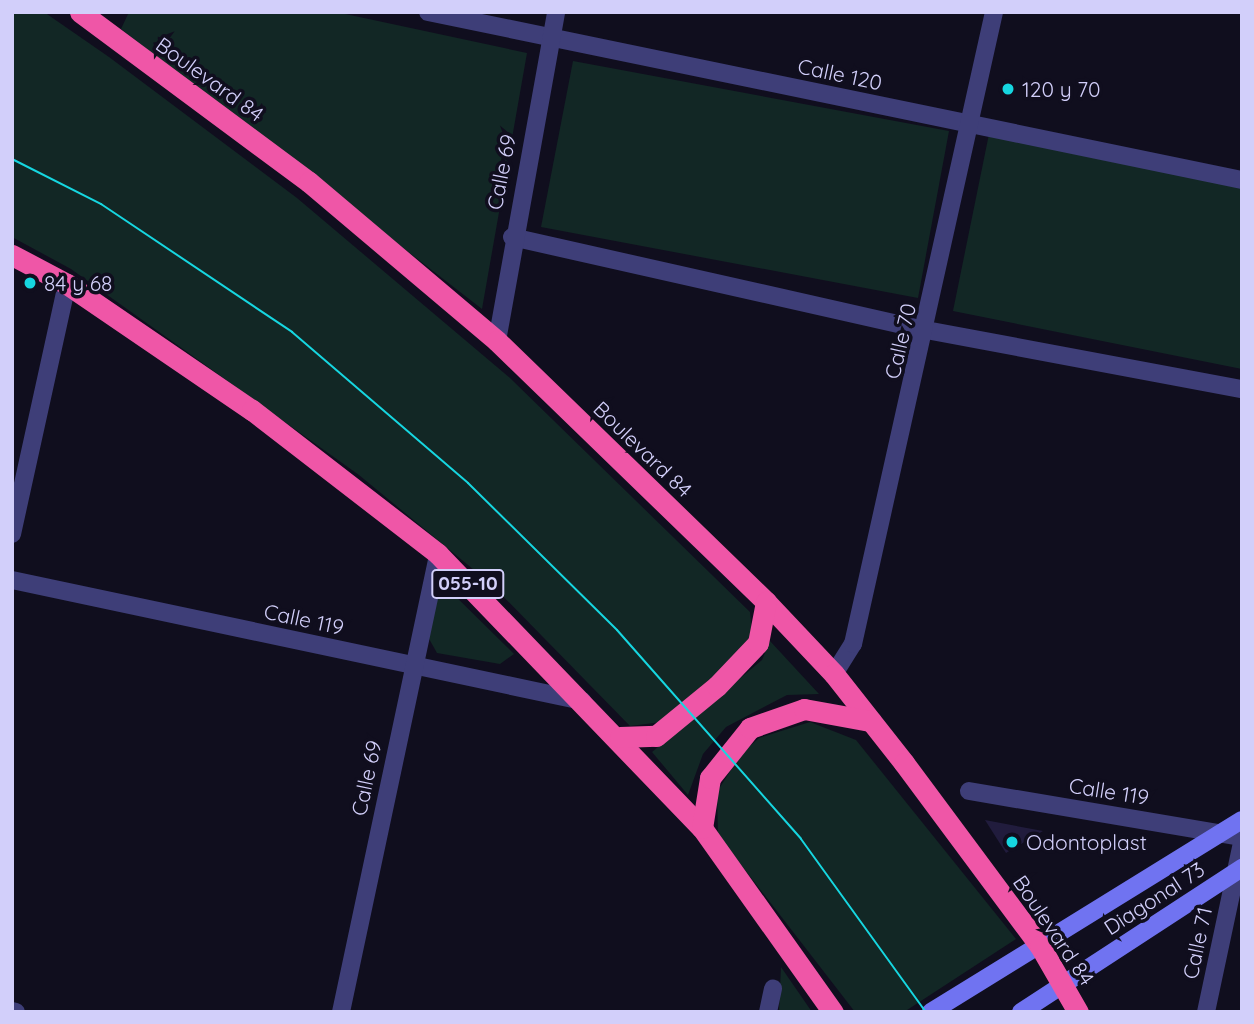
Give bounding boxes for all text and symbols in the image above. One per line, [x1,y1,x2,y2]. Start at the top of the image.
street label: Boulevard 84 [151,31,269,127]
street label: Calle 120 [796,53,884,95]
place label: 120 y 70 [1022,76,1101,102]
marker: 120 y 70 [1000,81,1016,97]
street label: Calle 69 [481,132,521,212]
place label: 84 y 68 [44,270,112,296]
marker: 84 y 68 [22,275,38,291]
street label: Calle 70 [879,301,921,381]
street label: Boulevard 84 [589,396,697,502]
road number: 055-10 [431,568,505,600]
street label: Calle 119 [262,598,346,640]
street label: Calle 69 [346,738,386,818]
street label: Calle 119 [1067,772,1151,810]
place label: Odontoplast [1026,829,1147,855]
marker: Odontoplast [1004,834,1020,850]
street label: Diagonal 73 [1099,856,1209,940]
street label: Boulevard 84 [1008,870,1100,990]
street label: Calle 71 [1177,905,1217,981]

